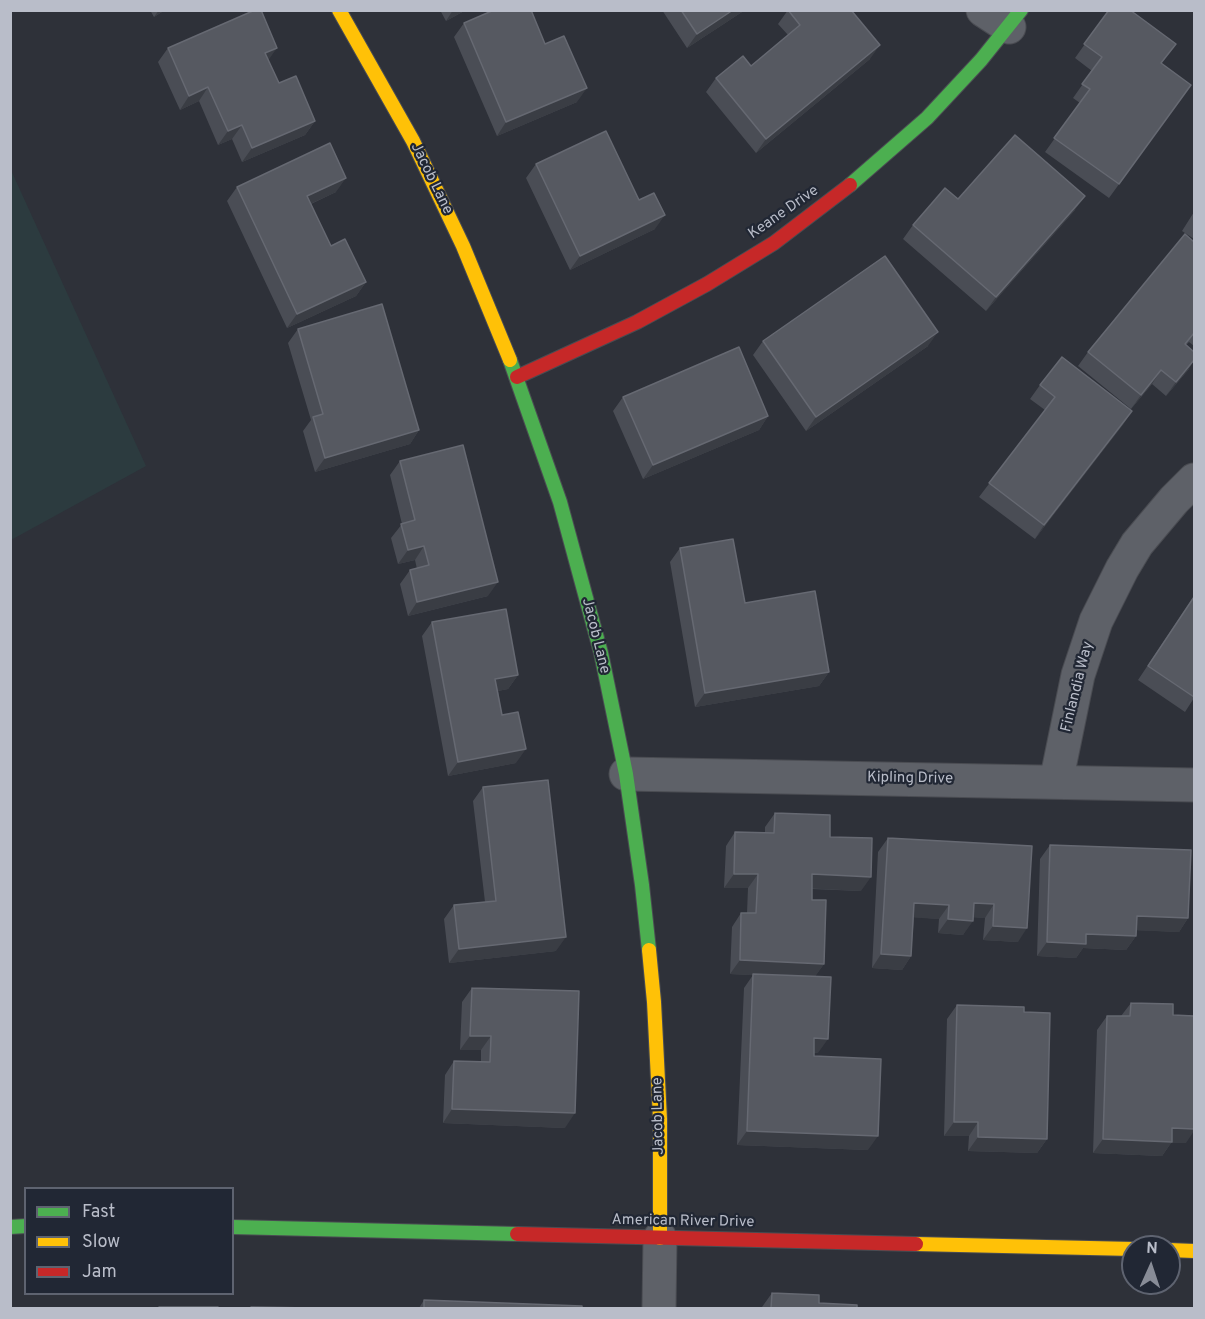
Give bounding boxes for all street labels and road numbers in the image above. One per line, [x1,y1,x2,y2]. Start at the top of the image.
street label: Jacob Lane [406,140,456,218]
street label: Keane Drive [745,182,823,244]
street label: Jacob Lane [577,596,613,676]
street label: Finlandia Way [1058,640,1098,734]
street label: Kipling Drive [867,769,953,789]
street label: Jacob Lane [649,1077,669,1155]
street label: American River Drive [611,1212,755,1232]

